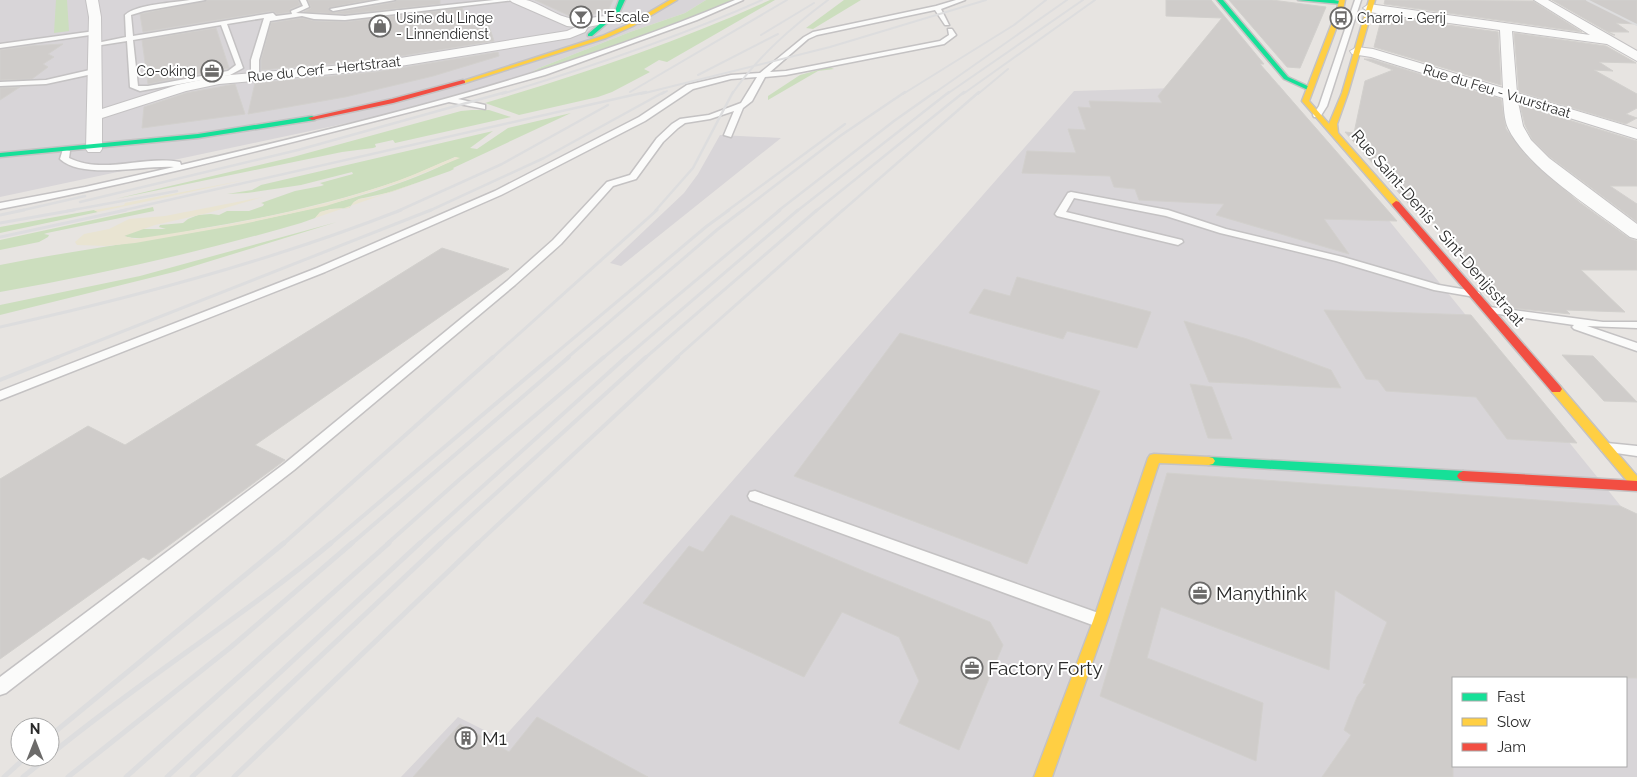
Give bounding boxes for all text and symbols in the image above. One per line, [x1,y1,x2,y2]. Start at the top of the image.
bar icon: L'Escale [569,5,593,29]
bus stop icon: Charroi - Gerij [1329,6,1353,30]
place label: L'Escale [597,9,649,25]
place label: Usine du Linge - Linnendienst [396,10,493,42]
place label: Charroi - Gerij [1357,10,1446,26]
shop icon: Usine du Linge - Linnendienst [368,14,392,38]
street label: Rue du Cerf - Hertstraat [247,53,402,85]
office icon: Co-oking [200,59,224,83]
street label: Rue du Feu - Vuurstraat [1421,61,1573,121]
place label: Co-oking [137,63,196,79]
street label: Rue Saint-Denis - Sint-Denijsstraat [1348,126,1529,330]
office icon: Manythink [1188,581,1212,605]
place label: Manythink [1216,582,1307,604]
office icon: Factory Forty [960,656,984,680]
place label: Factory Forty [988,657,1103,679]
legend [1452,677,1627,767]
text: Fast [1497,688,1525,706]
text: Slow [1497,713,1531,731]
north arrow [10,717,60,767]
text: N [30,721,40,737]
building icon: M1 [454,726,478,750]
place label: M1 [482,727,507,749]
text: Jam [1497,738,1526,756]

